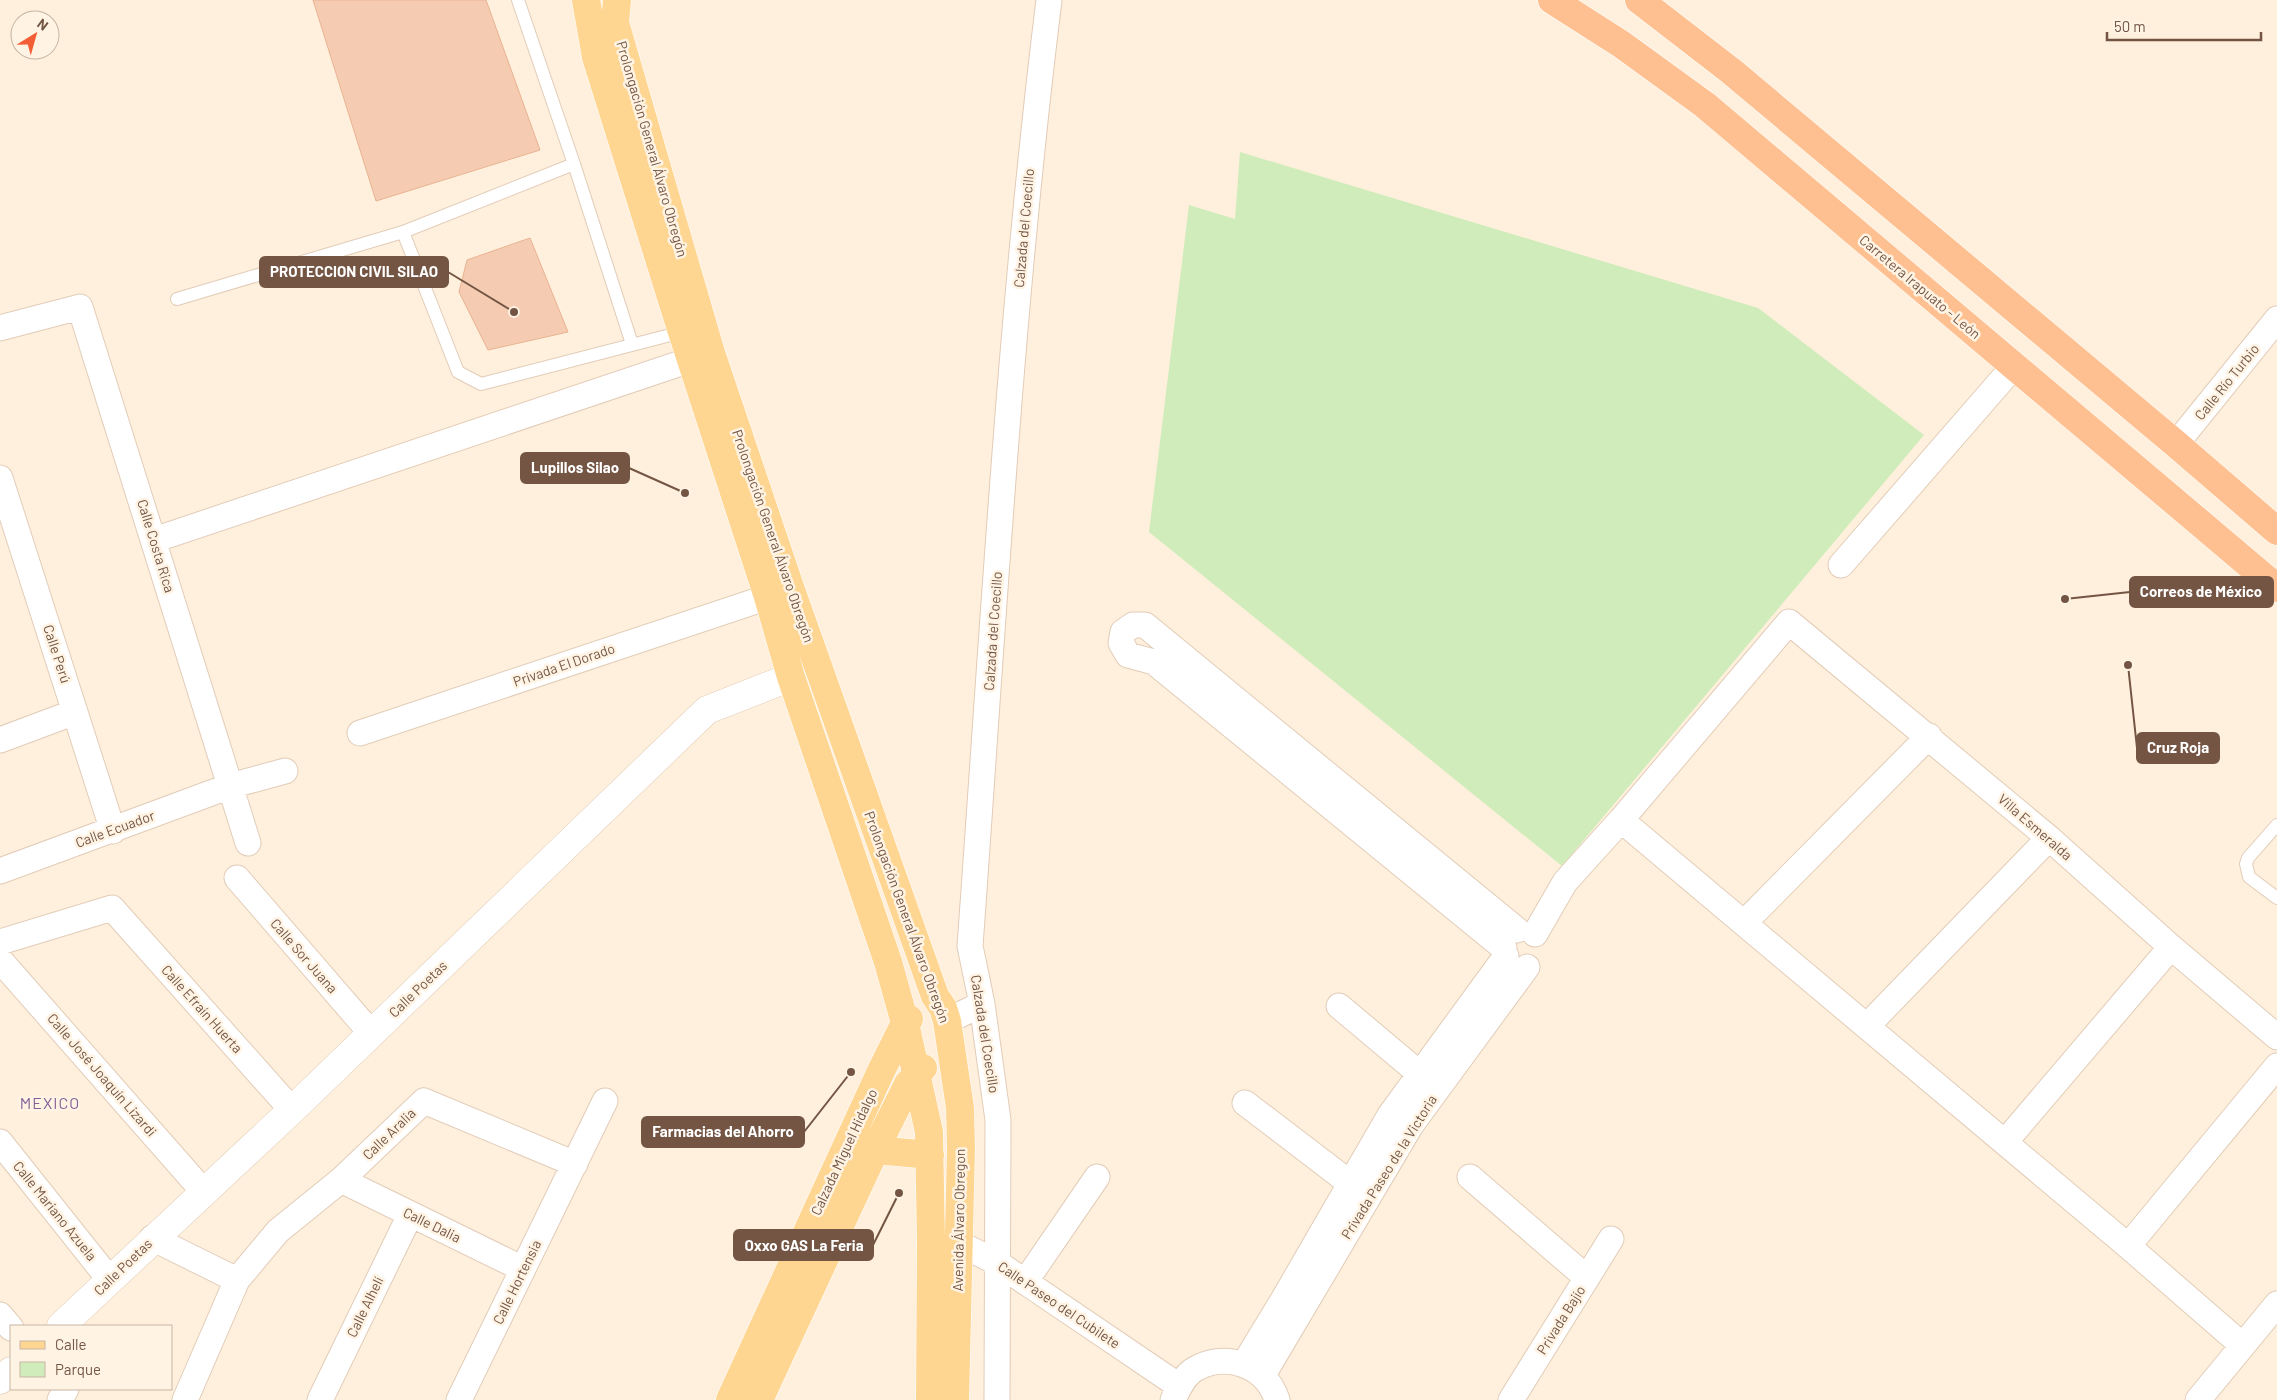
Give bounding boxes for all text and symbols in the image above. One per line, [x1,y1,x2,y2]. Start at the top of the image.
north arrow [10,10,60,60]
scale bar [2107,10,2261,42]
text: N [34,15,52,34]
text: 50 m [2114,17,2146,35]
street label: Prolongación General Álvaro Obregón [613,39,692,259]
street label: Calzada del Coecillo [1010,168,1037,288]
street label: Carretera Irapuato - León [1856,231,1984,342]
callout: PROTECCION CIVIL SILAO [260,257,448,287]
text: PROTECCION CIVIL SILAO [270,262,438,280]
street label: Calle Río Turbio [2191,340,2262,423]
street label: Prolongación General Álvaro Obregón [729,427,818,645]
callout: Lupillos Silao [521,453,629,483]
text: Lupillos Silao [531,458,619,476]
street label: Calle Costa Rica [134,497,179,595]
street label: Calzada del Coecillo [980,571,1005,691]
callout: Correos de México [2130,577,2273,607]
text: Correos de México [2140,582,2262,600]
street label: Calle Perú [40,622,75,685]
street label: Privada El Dorado [511,639,617,690]
callout: Cruz Roja [2137,733,2219,763]
text: Cruz Roja [2147,738,2209,756]
street label: Villa Esmeralda [1995,790,2076,863]
street label: Calle Ecuador [73,806,157,851]
street label: Prolongación General Álvaro Obregón [861,809,954,1025]
street label: Calle Sor Juana [267,915,341,996]
street label: Calle Poetas [385,957,450,1021]
street label: Calle Efraín Huerta [158,961,246,1056]
street label: Calzada del Coecillo [968,974,1003,1094]
street label: Calle José Joaquín Lizardi [44,1010,160,1140]
street label: Calzada Miguel Hidalgo [807,1086,880,1218]
street label: Privada Paseo de la Victoria [1337,1092,1440,1242]
district label: MEXICO [20,1093,80,1112]
street label: Calle Aralia [359,1104,419,1163]
callout: Farmacias del Ahorro [642,1117,804,1147]
text: Farmacias del Ahorro [652,1122,794,1140]
street label: Avenida Álvaro Obregon [949,1148,968,1292]
street label: Calle Mariano Azuela [10,1157,101,1264]
street label: Calle Dalia [401,1203,464,1246]
callout: Oxxo GAS La Feria [734,1230,873,1260]
street label: Calle Poetas [90,1235,155,1299]
text: Oxxo GAS La Feria [744,1236,864,1254]
street label: Calle Hortensia [489,1237,544,1327]
street label: Calle Paseo del Cubilete [995,1257,1124,1352]
street label: Calle Alhelí [343,1274,386,1340]
street label: Privada Bajío [1533,1282,1588,1357]
legend [10,1325,172,1390]
text: Calle [55,1335,87,1353]
text: Parque [55,1360,101,1378]

